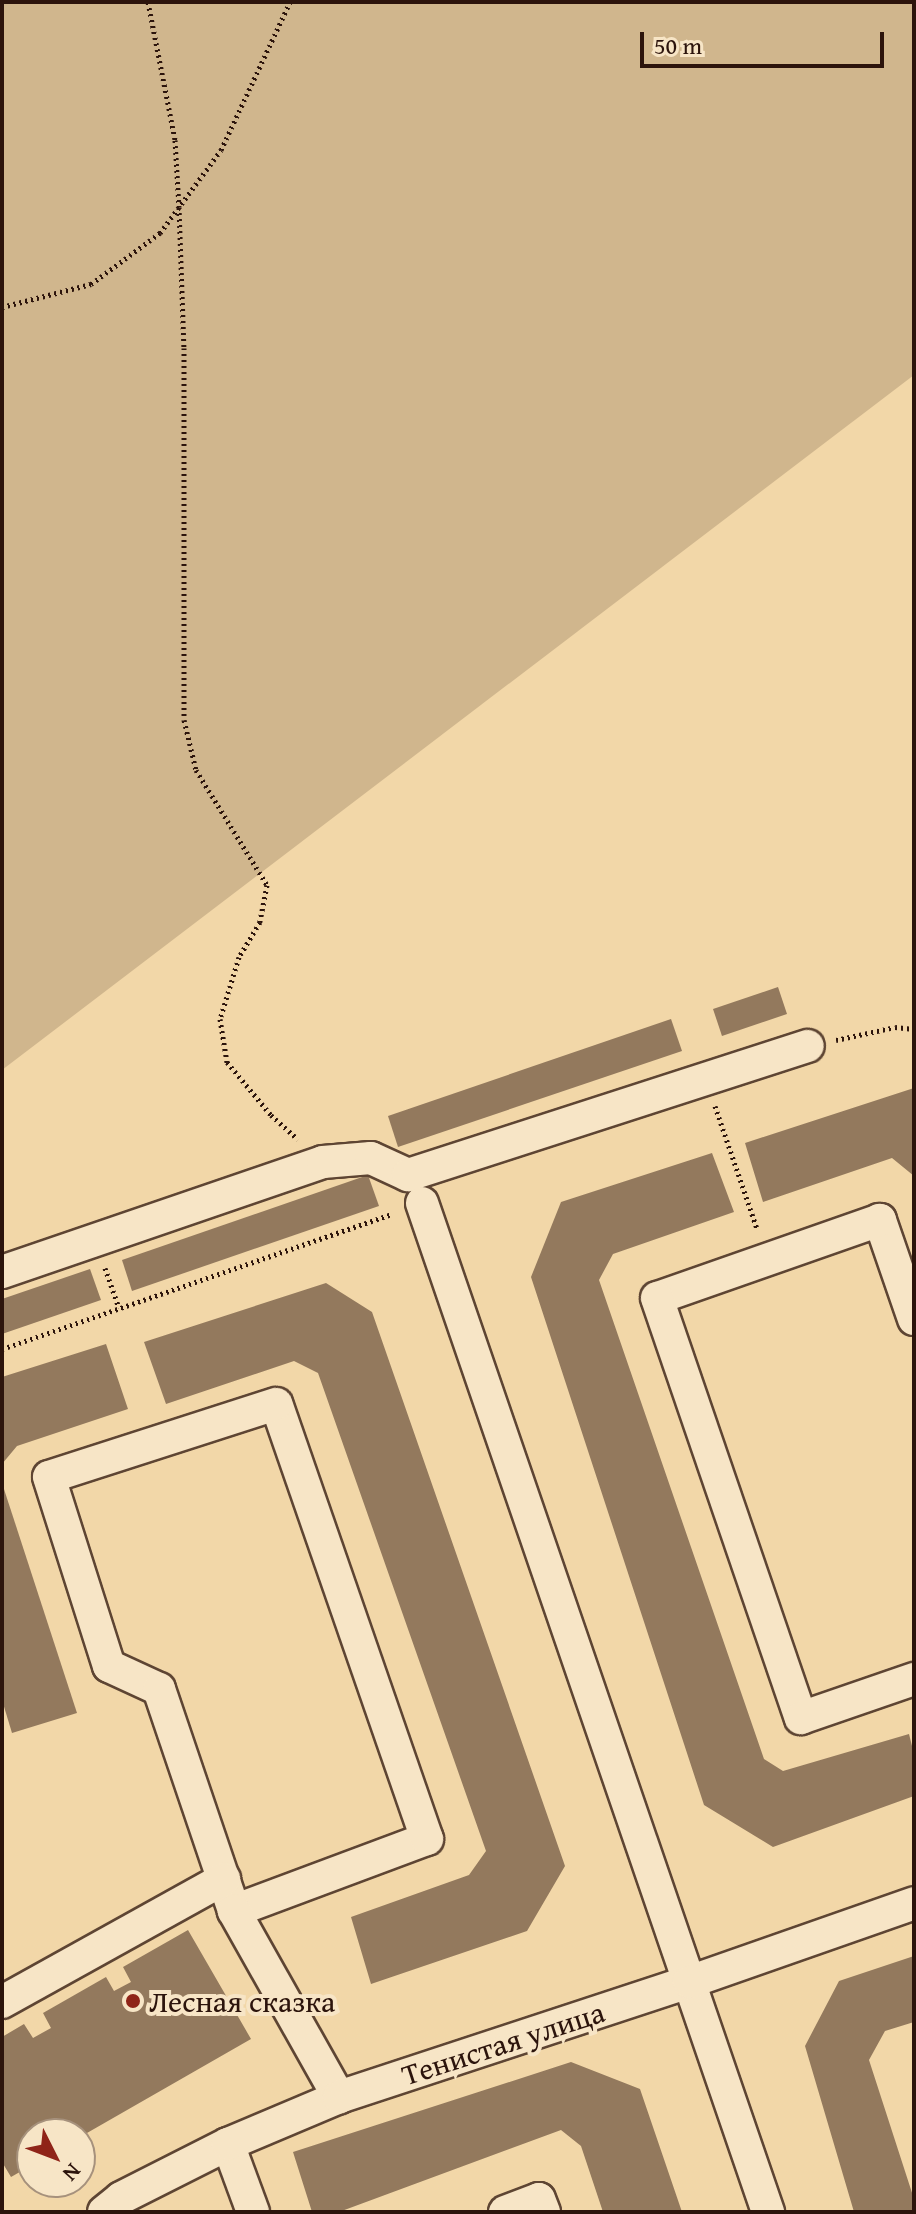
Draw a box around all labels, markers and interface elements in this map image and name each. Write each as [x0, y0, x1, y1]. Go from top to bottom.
scale bar [644, 16, 888, 66]
text: 50 m [654, 28, 702, 63]
place label: Лесная сказка [149, 1983, 335, 2019]
marker: Лесная сказка [124, 1992, 142, 2010]
street label: Тенистая улица [397, 1993, 609, 2093]
north arrow [16, 2118, 96, 2198]
text: N [56, 2157, 89, 2189]

